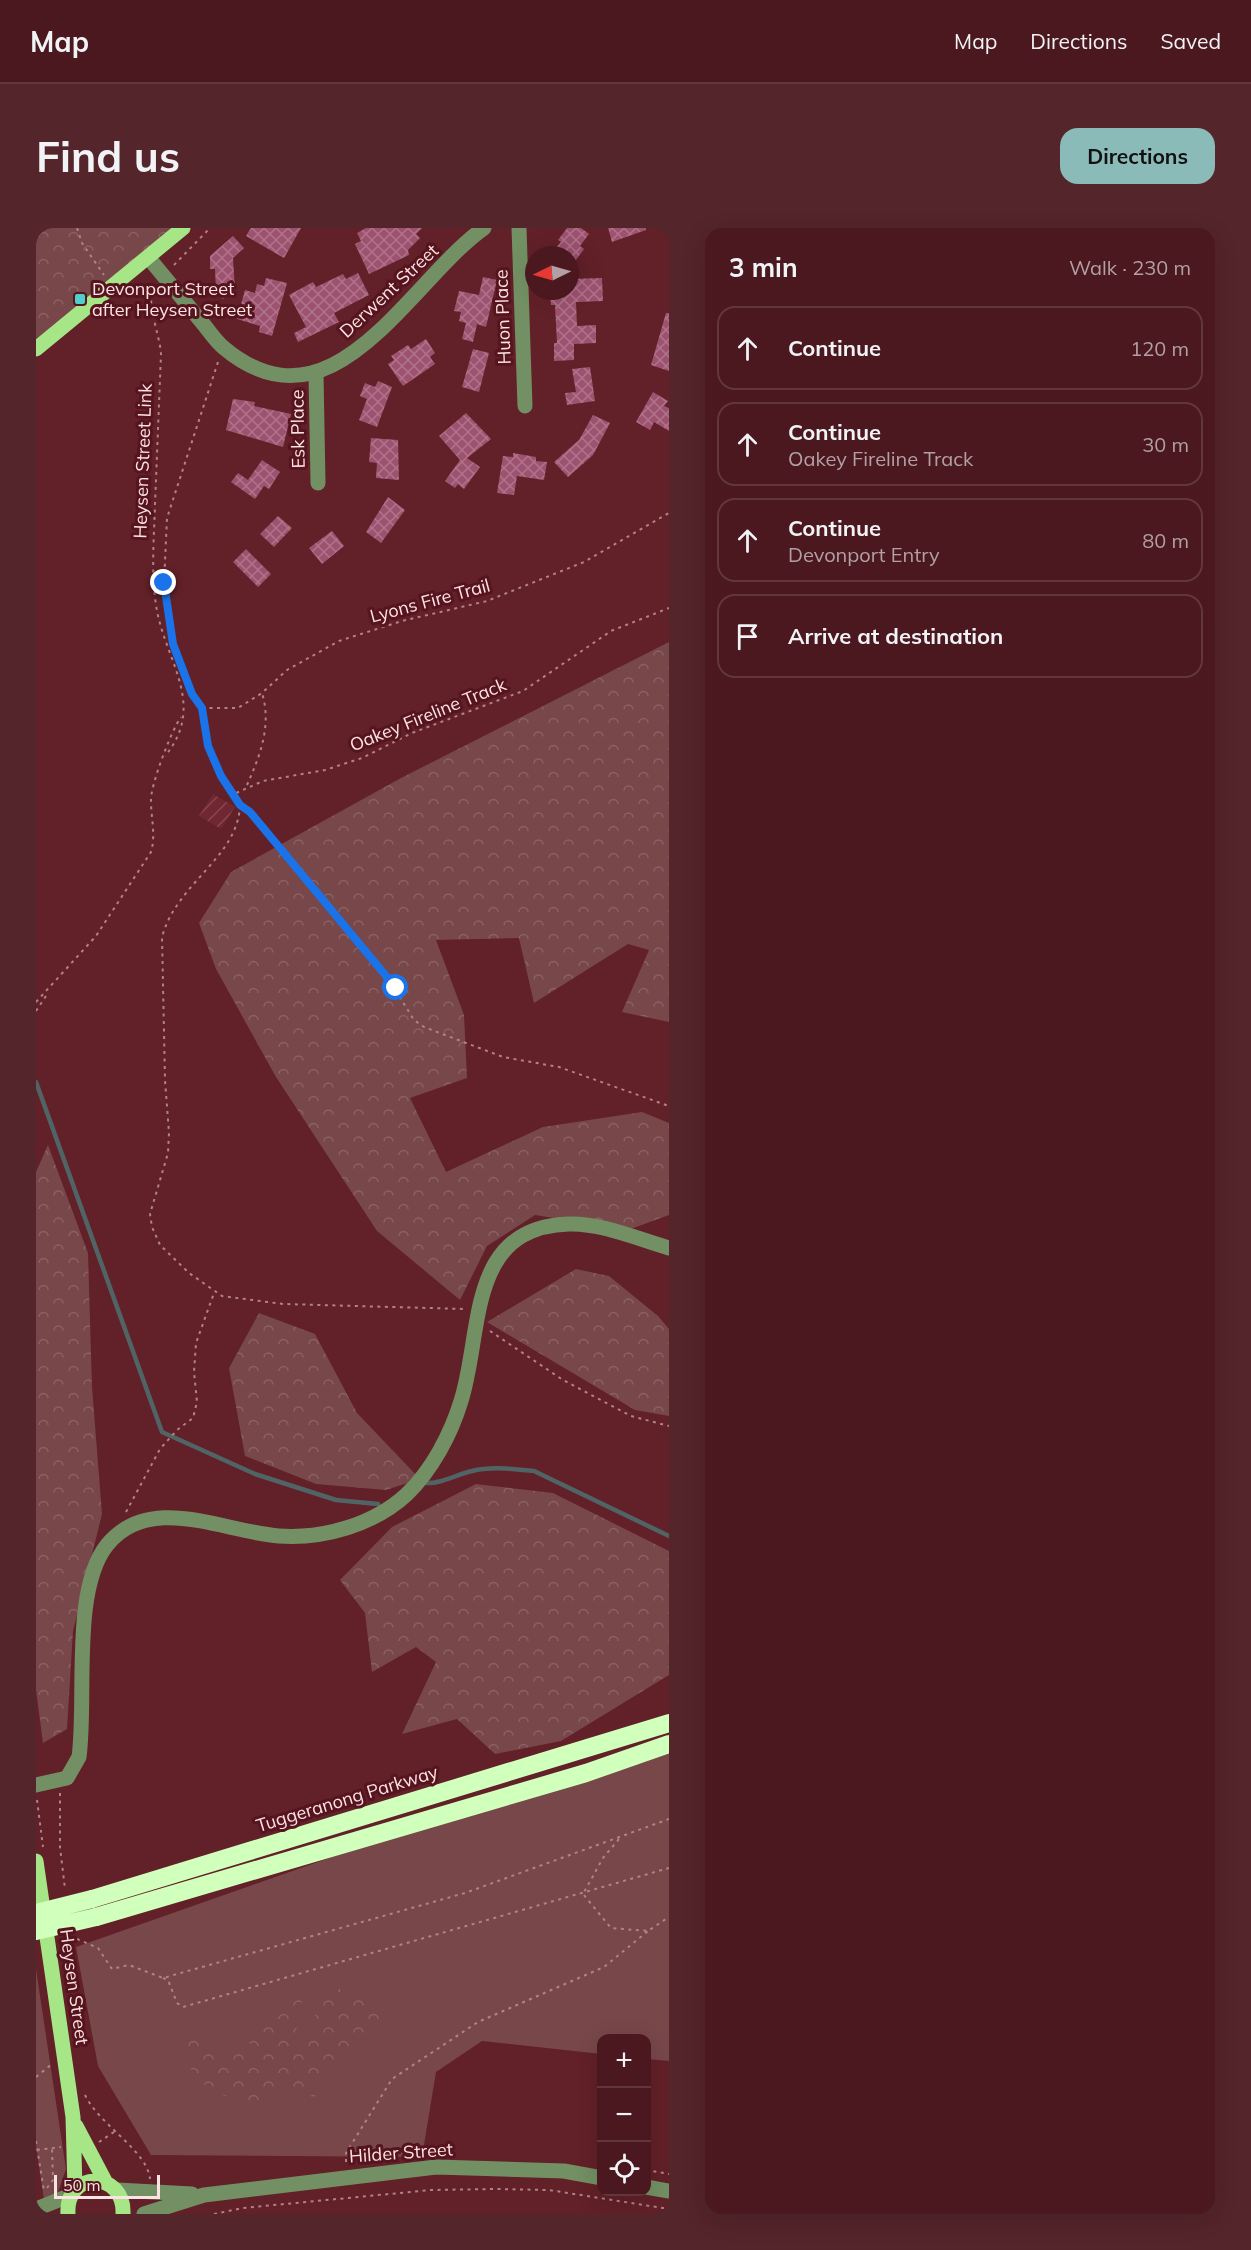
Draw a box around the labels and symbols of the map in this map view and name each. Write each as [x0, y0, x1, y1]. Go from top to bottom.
street label: Derwent Street [334, 239, 443, 342]
north arrow [525, 246, 579, 300]
street label: Huon Place [489, 269, 516, 365]
place label: Devonport Street after Heysen Street [92, 277, 252, 321]
marker: Devonport Street after Heysen Street [73, 292, 87, 306]
street label: Heysen Street Link [128, 382, 157, 539]
street label: Esk Place [285, 389, 310, 469]
route end [150, 569, 176, 595]
street label: Lyons Fire Trail [367, 573, 493, 628]
street label: Oakey Fireline Track [346, 672, 510, 756]
route start [382, 974, 408, 1000]
street label: Tuggeranong Parkway [253, 1760, 441, 1837]
street label: Heysen Street [55, 1928, 94, 2046]
street label: Hilder Street [348, 2137, 454, 2168]
scale bar [54, 2172, 160, 2200]

